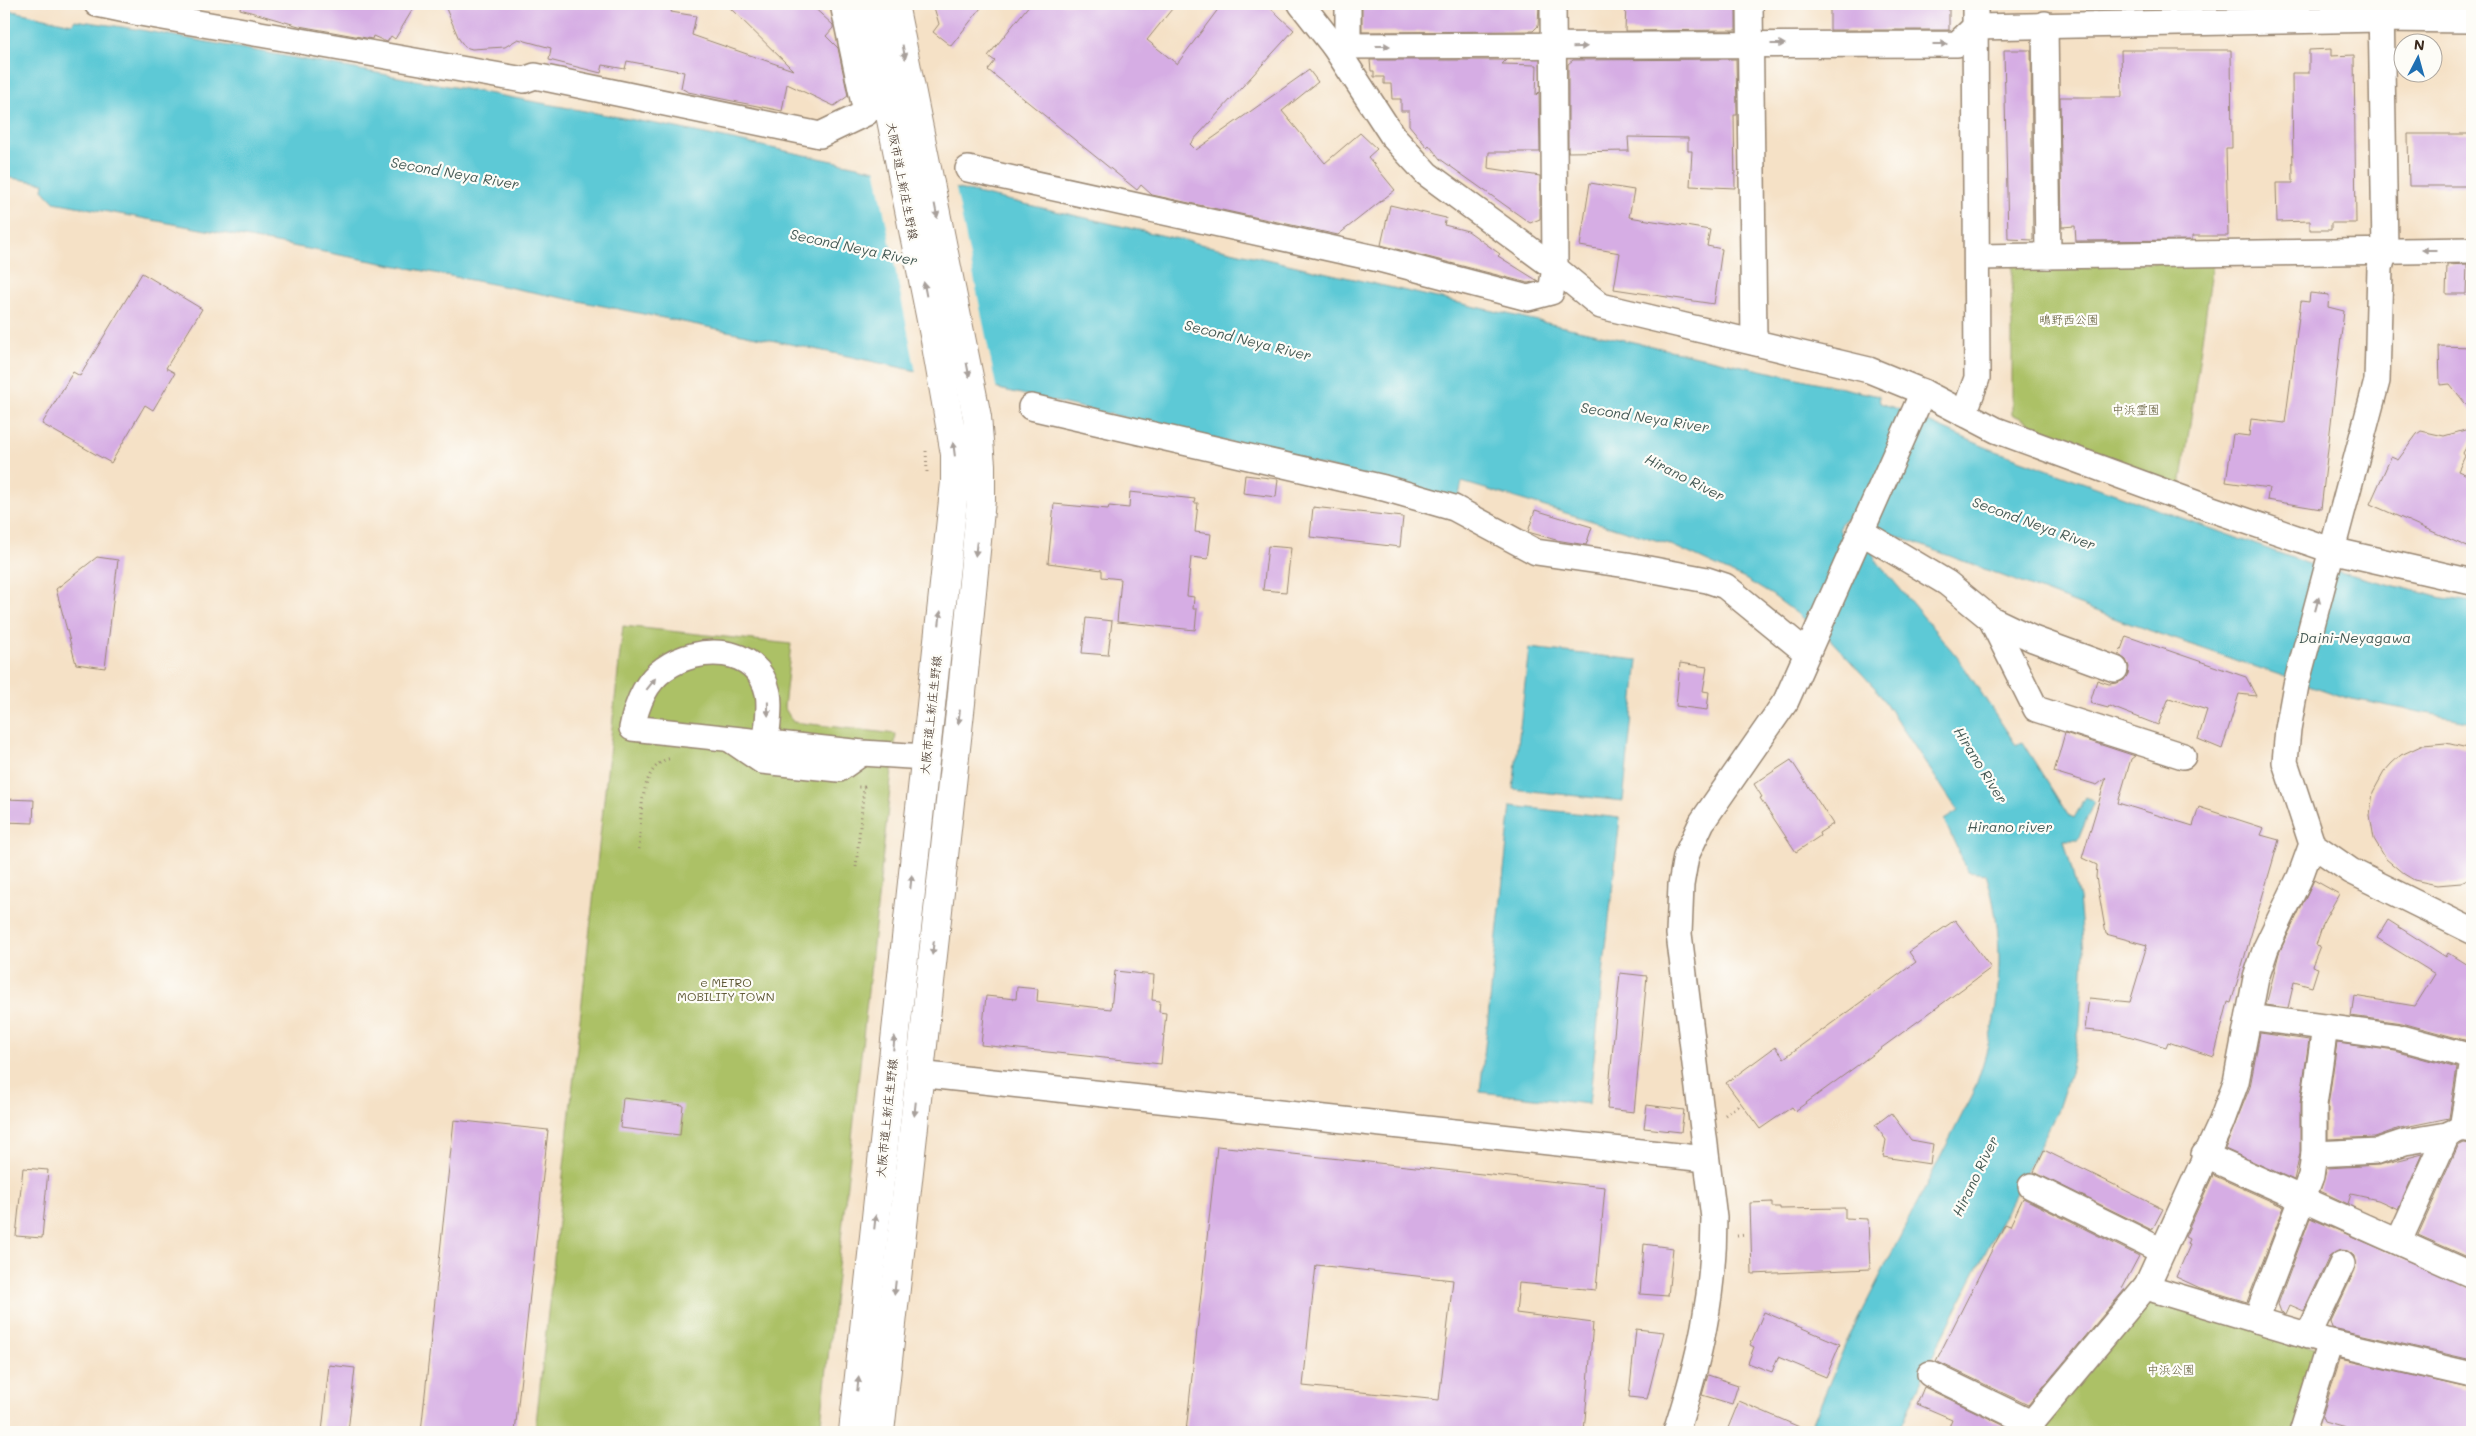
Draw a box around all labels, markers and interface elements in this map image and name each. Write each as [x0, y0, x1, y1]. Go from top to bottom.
north arrow [2394, 32, 2444, 82]
text: N [2413, 35, 2426, 55]
one-way arrow [1770, 40, 1786, 48]
one-way arrow [1933, 40, 1949, 48]
one-way arrow [1375, 42, 1391, 50]
one-way arrow [1573, 42, 1589, 50]
one-way arrow [900, 44, 908, 59]
street label: 大阪市道上新庄生野線 [884, 121, 922, 241]
water label: Second Neya River [389, 152, 521, 194]
one-way arrow [932, 203, 940, 218]
water label: Second Neya River [788, 224, 920, 270]
one-way arrow [2420, 246, 2436, 254]
one-way arrow [921, 282, 929, 297]
park label: 鴫野西公園 [2039, 311, 2099, 327]
water label: Second Neya River [1183, 315, 1313, 365]
one-way arrow [964, 363, 972, 379]
water label: Second Neya River [1579, 397, 1711, 437]
park label: 中浜霊園 [2112, 401, 2160, 417]
one-way arrow [950, 441, 958, 457]
water label: Hirano River [1642, 449, 1728, 505]
water label: Second Neya River [1970, 492, 2098, 554]
one-way arrow [972, 541, 980, 557]
one-way arrow [2314, 597, 2322, 612]
one-way arrow [936, 609, 944, 625]
water label: Daini-Neyagawa [2299, 628, 2411, 647]
street label: 大阪市道上新庄生野線 [916, 654, 944, 776]
one-way arrow [645, 678, 656, 691]
one-way arrow [764, 701, 772, 717]
one-way arrow [955, 709, 963, 725]
water label: Hirano River [1950, 723, 2012, 807]
water label: Hirano river [1968, 817, 2052, 836]
one-way arrow [907, 873, 915, 889]
one-way arrow [929, 940, 937, 956]
park label: e METRO MOBILITY TOWN [677, 974, 775, 1004]
one-way arrow [890, 1035, 898, 1051]
street label: 大阪市道上新庄生野線 [872, 1057, 900, 1179]
one-way arrow [910, 1101, 918, 1117]
water label: Hirano River [1947, 1133, 2003, 1219]
one-way arrow [871, 1214, 879, 1230]
one-way arrow [891, 1280, 899, 1296]
park label: 中浜公園 [2147, 1361, 2195, 1377]
one-way arrow [854, 1375, 862, 1391]

